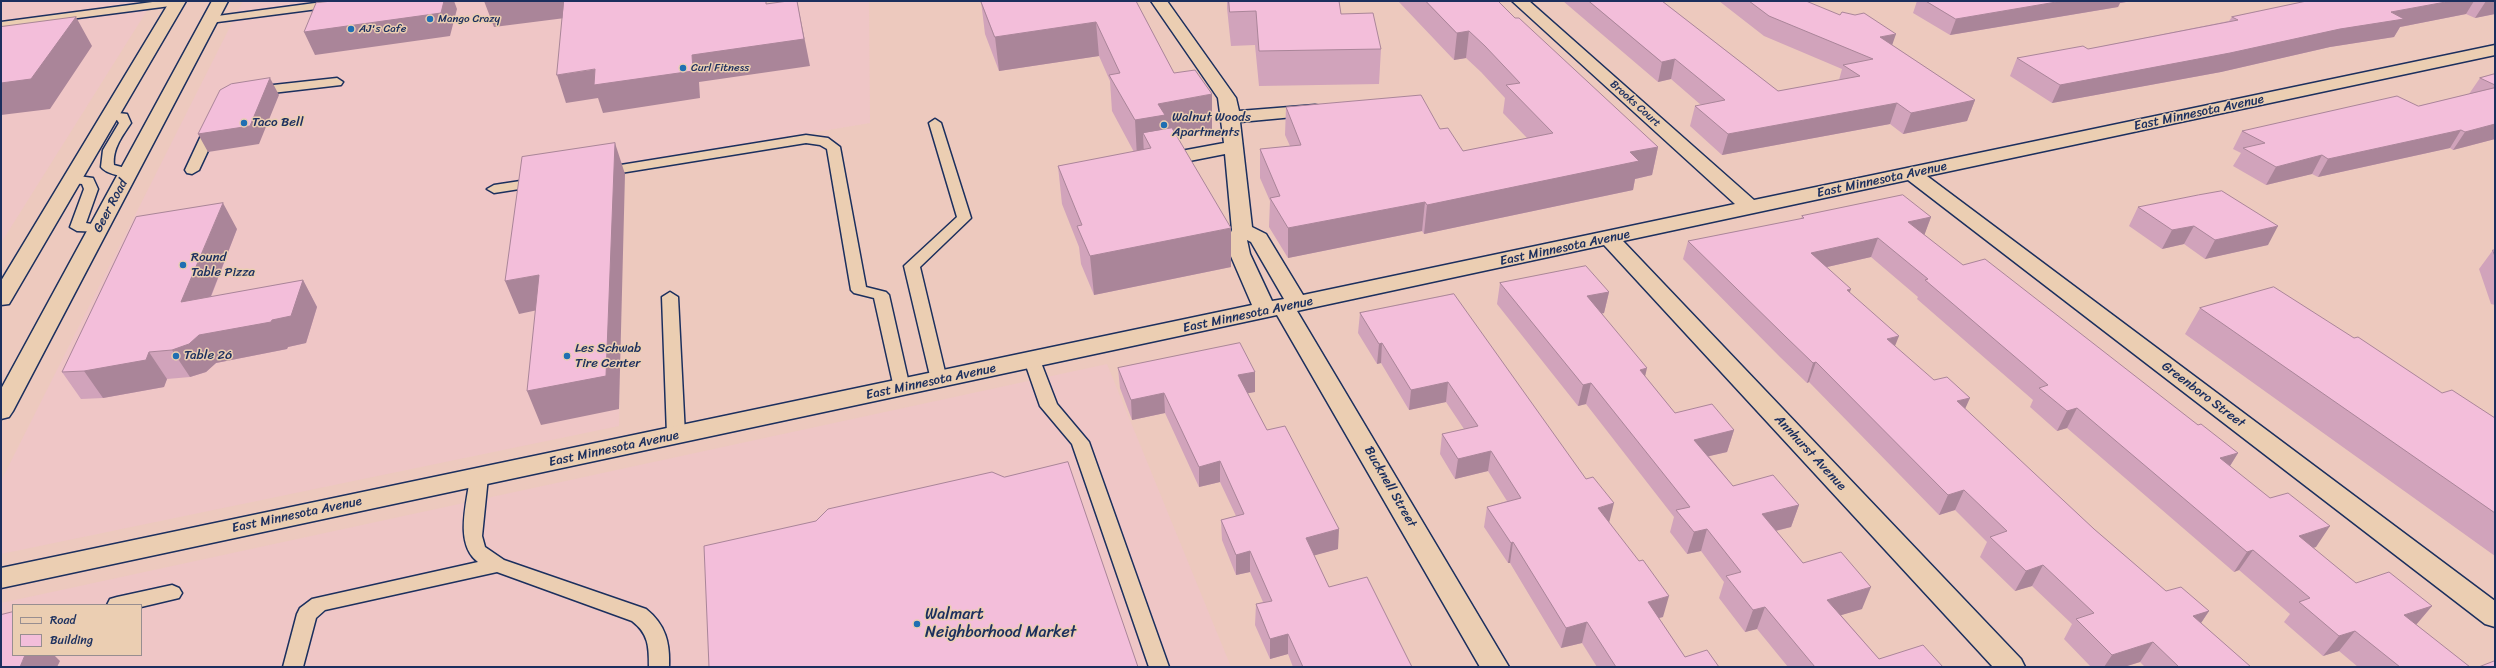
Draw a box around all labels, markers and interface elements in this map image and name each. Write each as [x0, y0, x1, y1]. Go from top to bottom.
place label: Mango Crazy [438, 12, 500, 26]
marker: Mango Crazy [425, 14, 435, 24]
place label: AJ's Cafe [359, 22, 406, 36]
marker: AJ's Cafe [346, 24, 356, 34]
place label: Curl Fitness [691, 61, 749, 75]
marker: Curl Fitness [678, 63, 688, 73]
street label: Brooks Court [1607, 78, 1663, 130]
street label: East Minnesota Avenue [2133, 92, 2265, 134]
place label: Walnut Woods Apartments [1172, 110, 1251, 141]
place label: Taco Bell [252, 115, 303, 131]
marker: Taco Bell [239, 118, 249, 128]
marker: Walnut Woods Apartments [1159, 120, 1169, 130]
street label: East Minnesota Avenue [1816, 159, 1948, 201]
street label: Geer Road [90, 177, 132, 235]
street label: East Minnesota Avenue [1499, 227, 1631, 269]
place label: Round Table Pizza [191, 250, 255, 281]
marker: Round Table Pizza [178, 260, 188, 270]
street label: East Minnesota Avenue [1182, 294, 1314, 336]
place label: Les Schwab Tire Center [575, 341, 641, 372]
place label: Table 26 [184, 348, 232, 364]
marker: Table 26 [171, 351, 181, 361]
marker: Les Schwab Tire Center [562, 351, 572, 361]
street label: Greenboro Street [2158, 359, 2248, 431]
street label: East Minnesota Avenue [865, 361, 997, 403]
street label: Annhurst Avenue [1771, 412, 1849, 494]
street label: East Minnesota Avenue [548, 428, 680, 470]
street label: Bucknell Street [1361, 444, 1419, 530]
street label: East Minnesota Avenue [231, 494, 363, 536]
legend [12, 604, 142, 656]
place label: Walmart Neighborhood Market [925, 605, 1076, 643]
text: Road [50, 609, 76, 631]
marker: Walmart Neighborhood Market [912, 619, 922, 629]
text: Building [50, 629, 93, 651]

